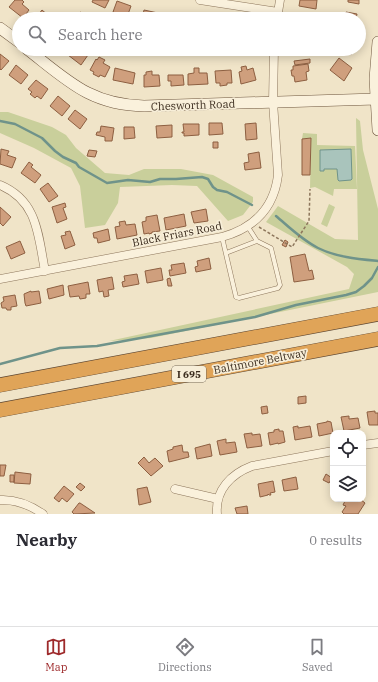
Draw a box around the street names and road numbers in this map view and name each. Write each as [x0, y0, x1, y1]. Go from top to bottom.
street label: Chesworth Road [151, 97, 236, 113]
street label: Black Friars Road [131, 218, 223, 250]
street label: Baltimore Beltway [212, 345, 308, 377]
road number: I 695 [172, 366, 206, 382]

